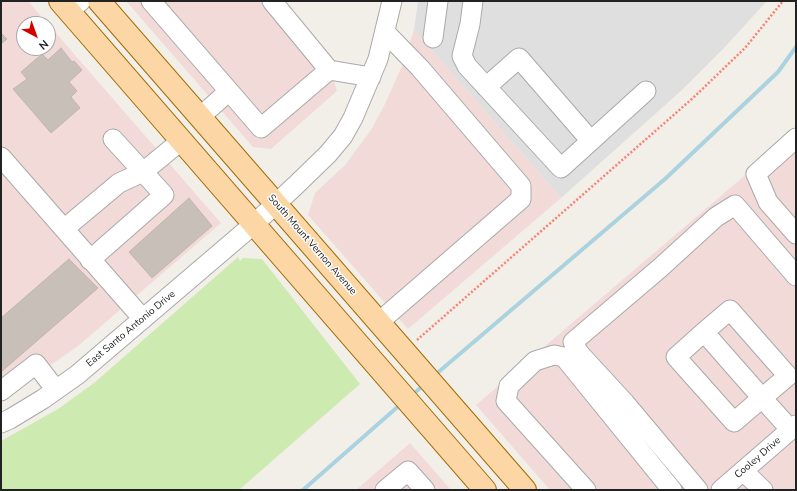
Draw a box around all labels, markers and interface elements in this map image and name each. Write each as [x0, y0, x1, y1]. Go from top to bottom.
north arrow [16, 16, 56, 56]
text: N [36, 36, 52, 53]
street label: South Mount Vernon Avenue [265, 192, 359, 298]
street label: East Santo Antonio Drive [84, 288, 178, 370]
street label: Cooley Drive [733, 435, 783, 481]

